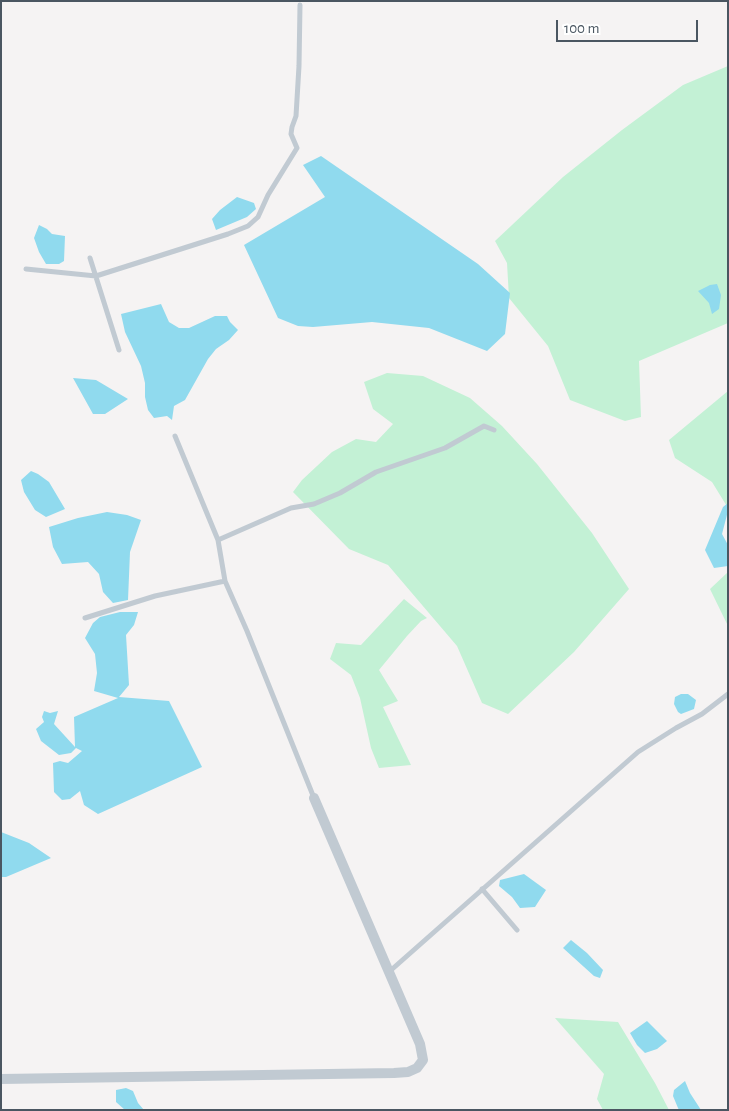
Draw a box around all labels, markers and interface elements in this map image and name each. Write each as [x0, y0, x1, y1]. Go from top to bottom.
scale bar [559, 10, 702, 42]
text: 100 m [564, 21, 599, 36]

